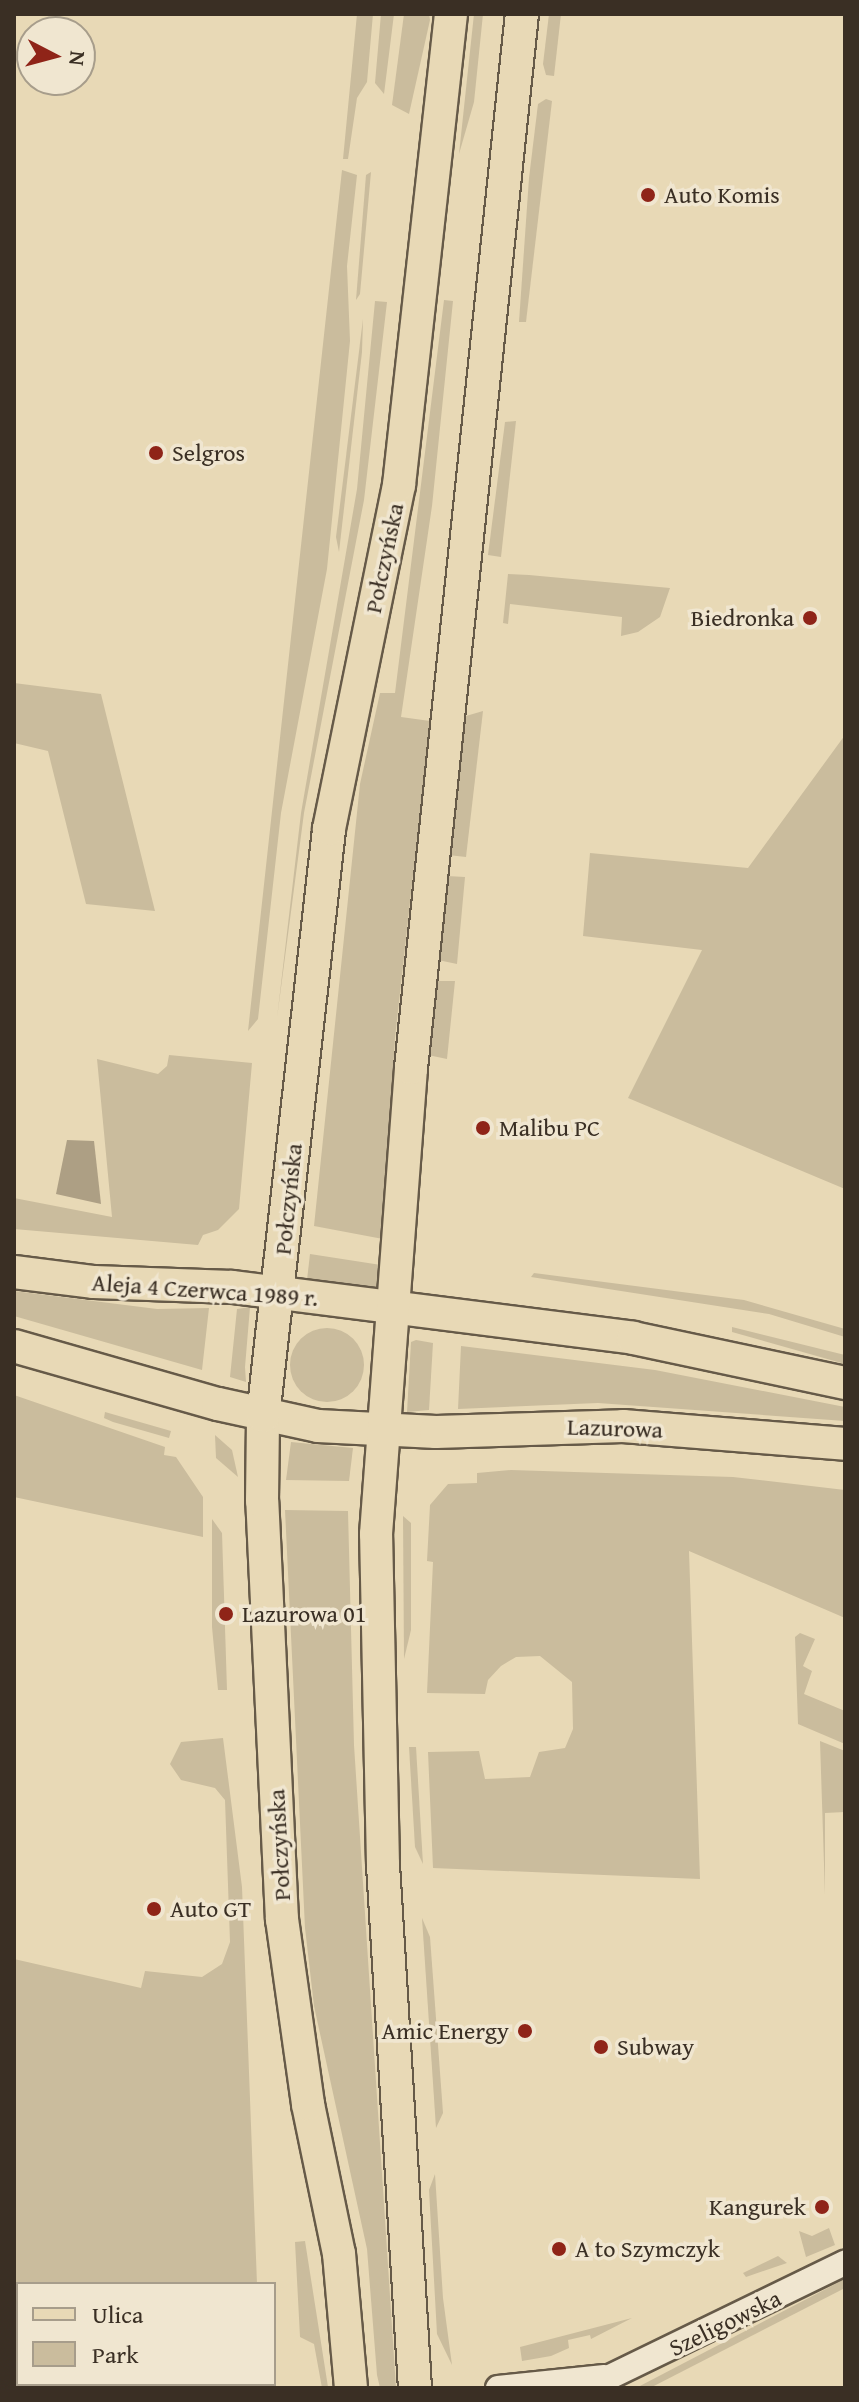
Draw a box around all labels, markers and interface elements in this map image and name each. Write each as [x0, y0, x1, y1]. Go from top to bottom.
north arrow [16, 16, 96, 96]
text: N [61, 49, 95, 67]
place label: Auto Komis [664, 181, 780, 209]
marker: Auto Komis [639, 186, 657, 204]
place label: Selgros [172, 439, 245, 467]
marker: Selgros [147, 444, 165, 462]
street label: Połczyńska [358, 500, 410, 616]
place label: Biedronka [691, 604, 794, 632]
marker: Biedronka [801, 609, 819, 627]
place label: Malibu PC [499, 1114, 600, 1142]
marker: Malibu PC [474, 1119, 492, 1137]
street label: Połczyńska [268, 1142, 308, 1256]
street label: Aleja 4 Czerwca 1989 r. [91, 1268, 319, 1312]
street label: Lazurowa [567, 1412, 663, 1444]
place label: Lazurowa 01 [242, 1600, 366, 1628]
marker: Lazurowa 01 [217, 1605, 235, 1623]
street label: Połczyńska [262, 1788, 296, 1902]
place label: Auto GT [170, 1895, 251, 1923]
marker: Auto GT [145, 1900, 163, 1918]
place label: Amic Energy [382, 2017, 509, 2045]
marker: Amic Energy [516, 2022, 534, 2040]
place label: Subway [617, 2033, 694, 2061]
marker: Subway [592, 2038, 610, 2056]
place label: Kangurek [709, 2193, 806, 2221]
marker: Kangurek [813, 2198, 831, 2216]
place label: A to Szymczyk [575, 2235, 720, 2263]
marker: A to Szymczyk [550, 2240, 568, 2258]
legend [16, 2282, 276, 2386]
street label: Szeligowska [664, 2284, 786, 2362]
text: Ulica [92, 2297, 143, 2332]
text: Park [92, 2337, 138, 2372]

